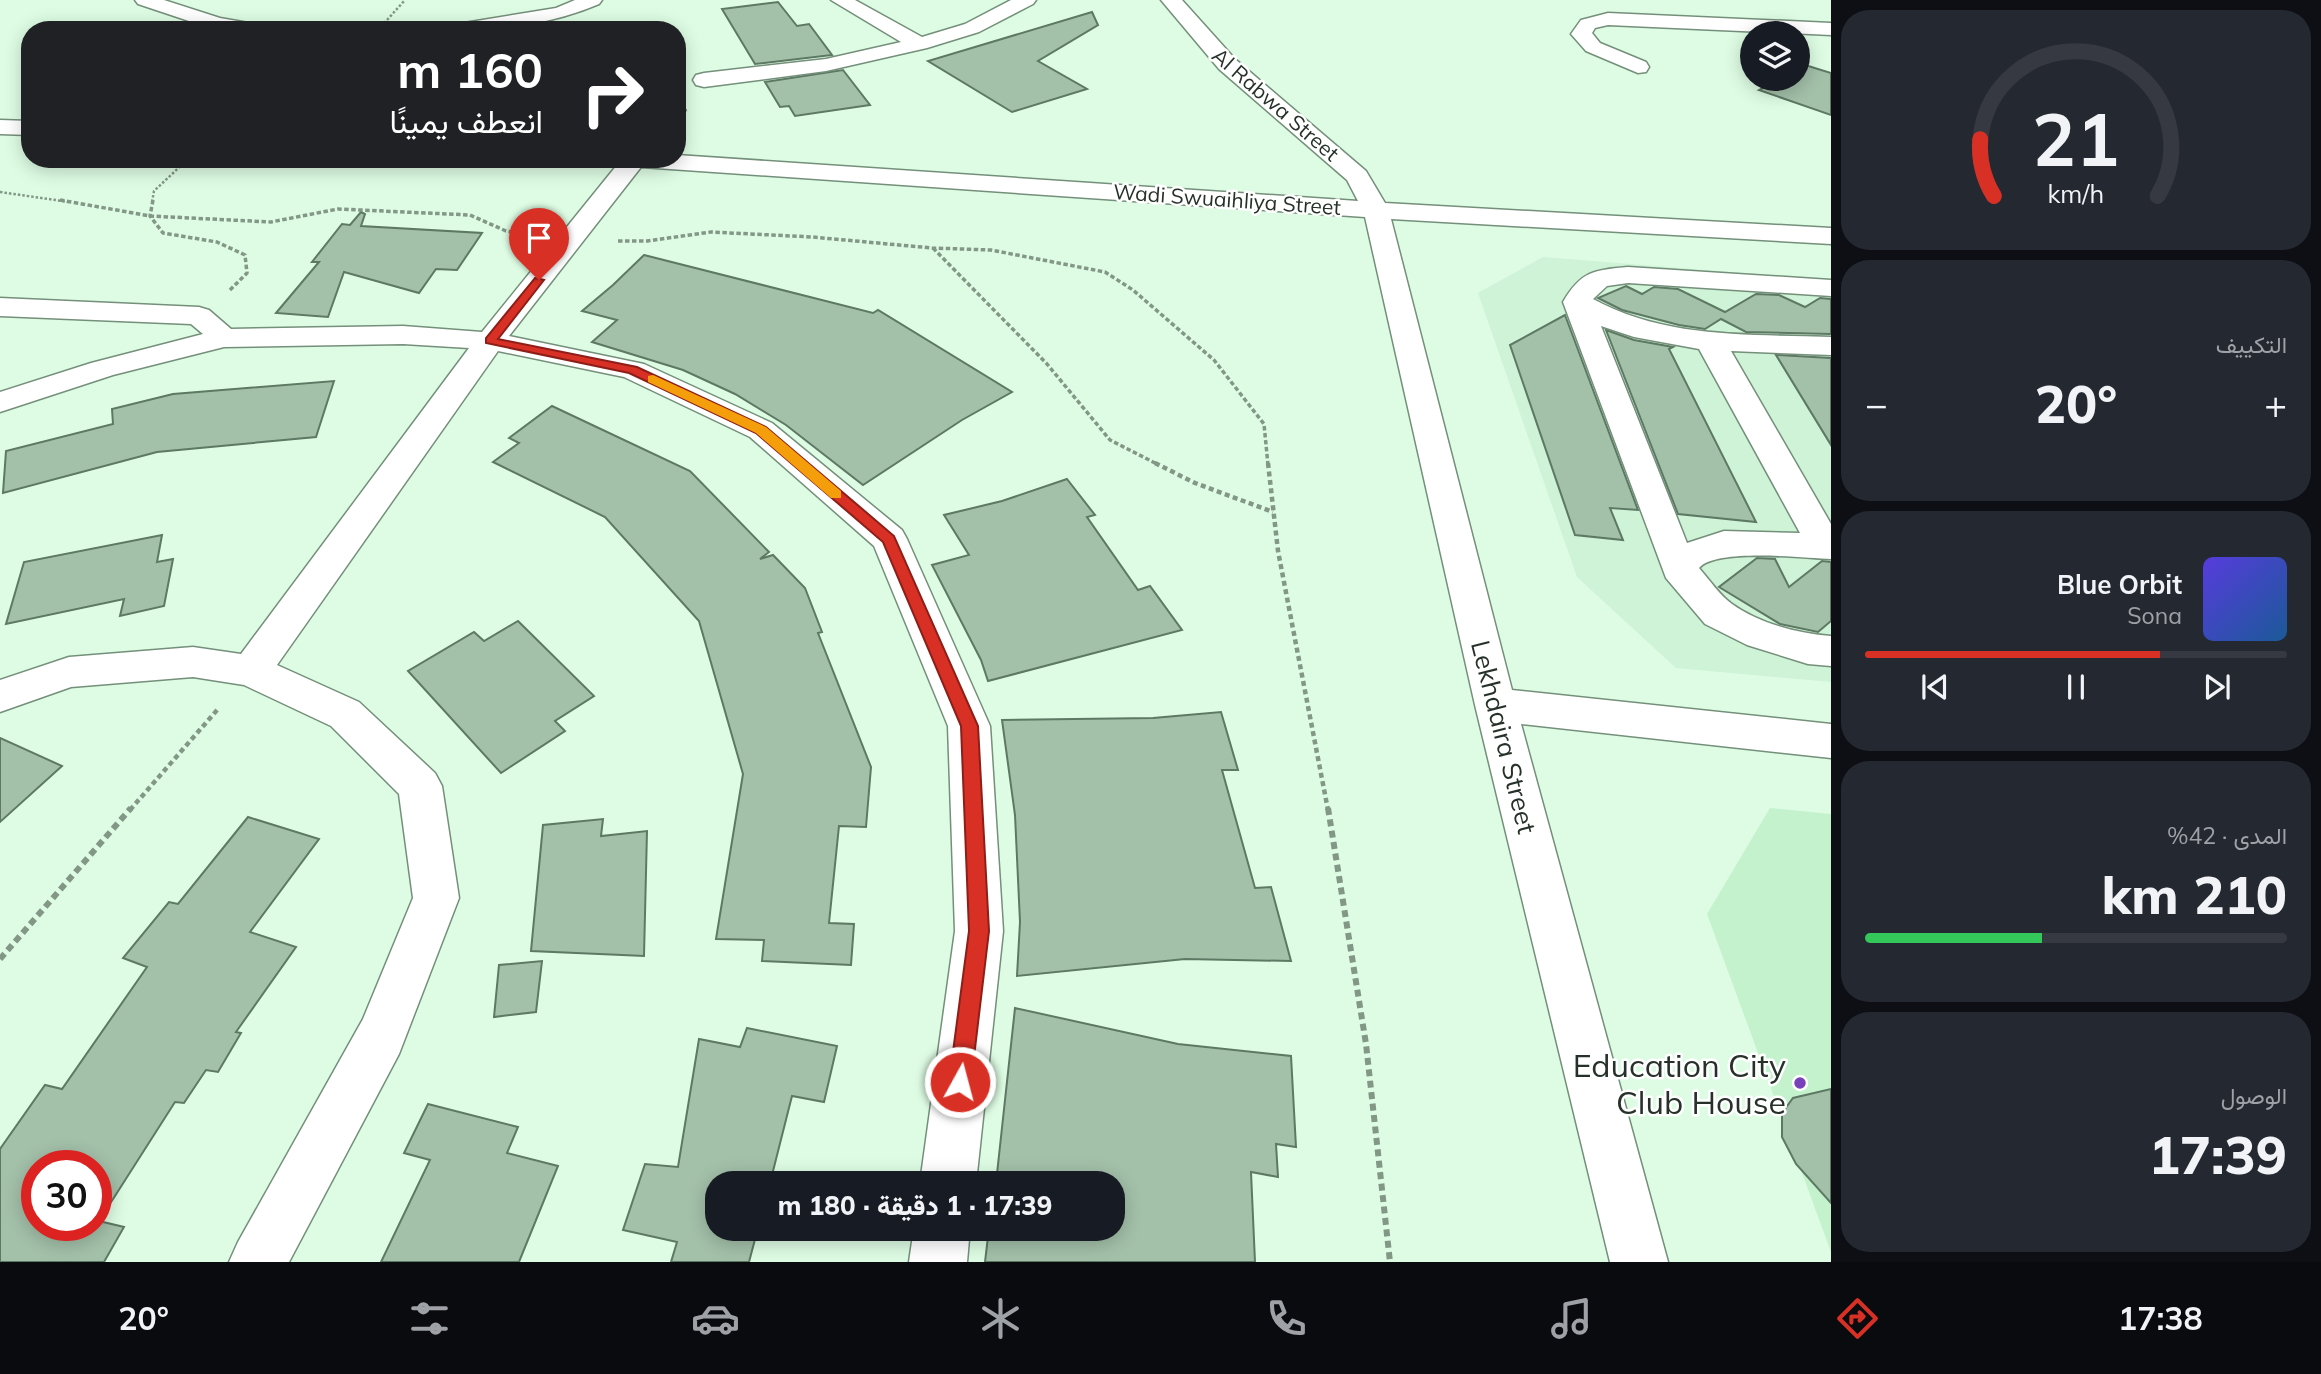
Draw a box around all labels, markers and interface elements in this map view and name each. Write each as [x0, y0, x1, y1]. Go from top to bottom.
map controls [1740, 21, 1810, 91]
button: layers [1740, 21, 1810, 91]
text: 160 m [397, 39, 543, 100]
street label: Al Rabwa Street [1207, 42, 1345, 166]
icon: right [567, 49, 658, 140]
text: 21 [2032, 94, 2120, 185]
text: انعطف يمينًا [389, 101, 543, 141]
street label: Wadi Swuaihliya Street [1112, 178, 1342, 220]
text: km/h [2048, 178, 2104, 209]
pin [509, 208, 569, 280]
icon: arrive [520, 219, 558, 257]
text: التكييف [2216, 330, 2287, 359]
text: 20° [2035, 371, 2117, 436]
text: − [1865, 380, 1888, 428]
text: + [2264, 380, 2287, 428]
text: Blue Orbit [2057, 568, 2182, 601]
text: Sona [2127, 601, 2182, 630]
street label: Lekhdaira Street [1464, 637, 1544, 837]
icon: previous [1916, 668, 1954, 706]
icon: pause [2057, 668, 2095, 706]
icon: next [2198, 668, 2236, 706]
text: المدى · 42% [2167, 821, 2287, 850]
text: 210 km [2101, 862, 2287, 927]
position arrow [923, 1045, 997, 1119]
place label: Education City Club House [1573, 1045, 1786, 1122]
marker: Education City Club House [1792, 1075, 1808, 1091]
text: الوصول [2221, 1081, 2287, 1110]
text: 17:39 [2149, 1122, 2287, 1187]
speed limit sign: 30 [21, 1150, 112, 1241]
text: 17:39 · 1 دقيقة · 180 m [778, 1189, 1052, 1222]
icon: filters [405, 1294, 454, 1343]
icon: car [691, 1294, 740, 1343]
icon: climate [976, 1294, 1025, 1343]
icon: phone [1262, 1294, 1311, 1343]
icon: music [1547, 1294, 1596, 1343]
icon: directions [1833, 1294, 1882, 1343]
text: 20° [118, 1298, 169, 1338]
text: 17:38 [2118, 1298, 2203, 1338]

